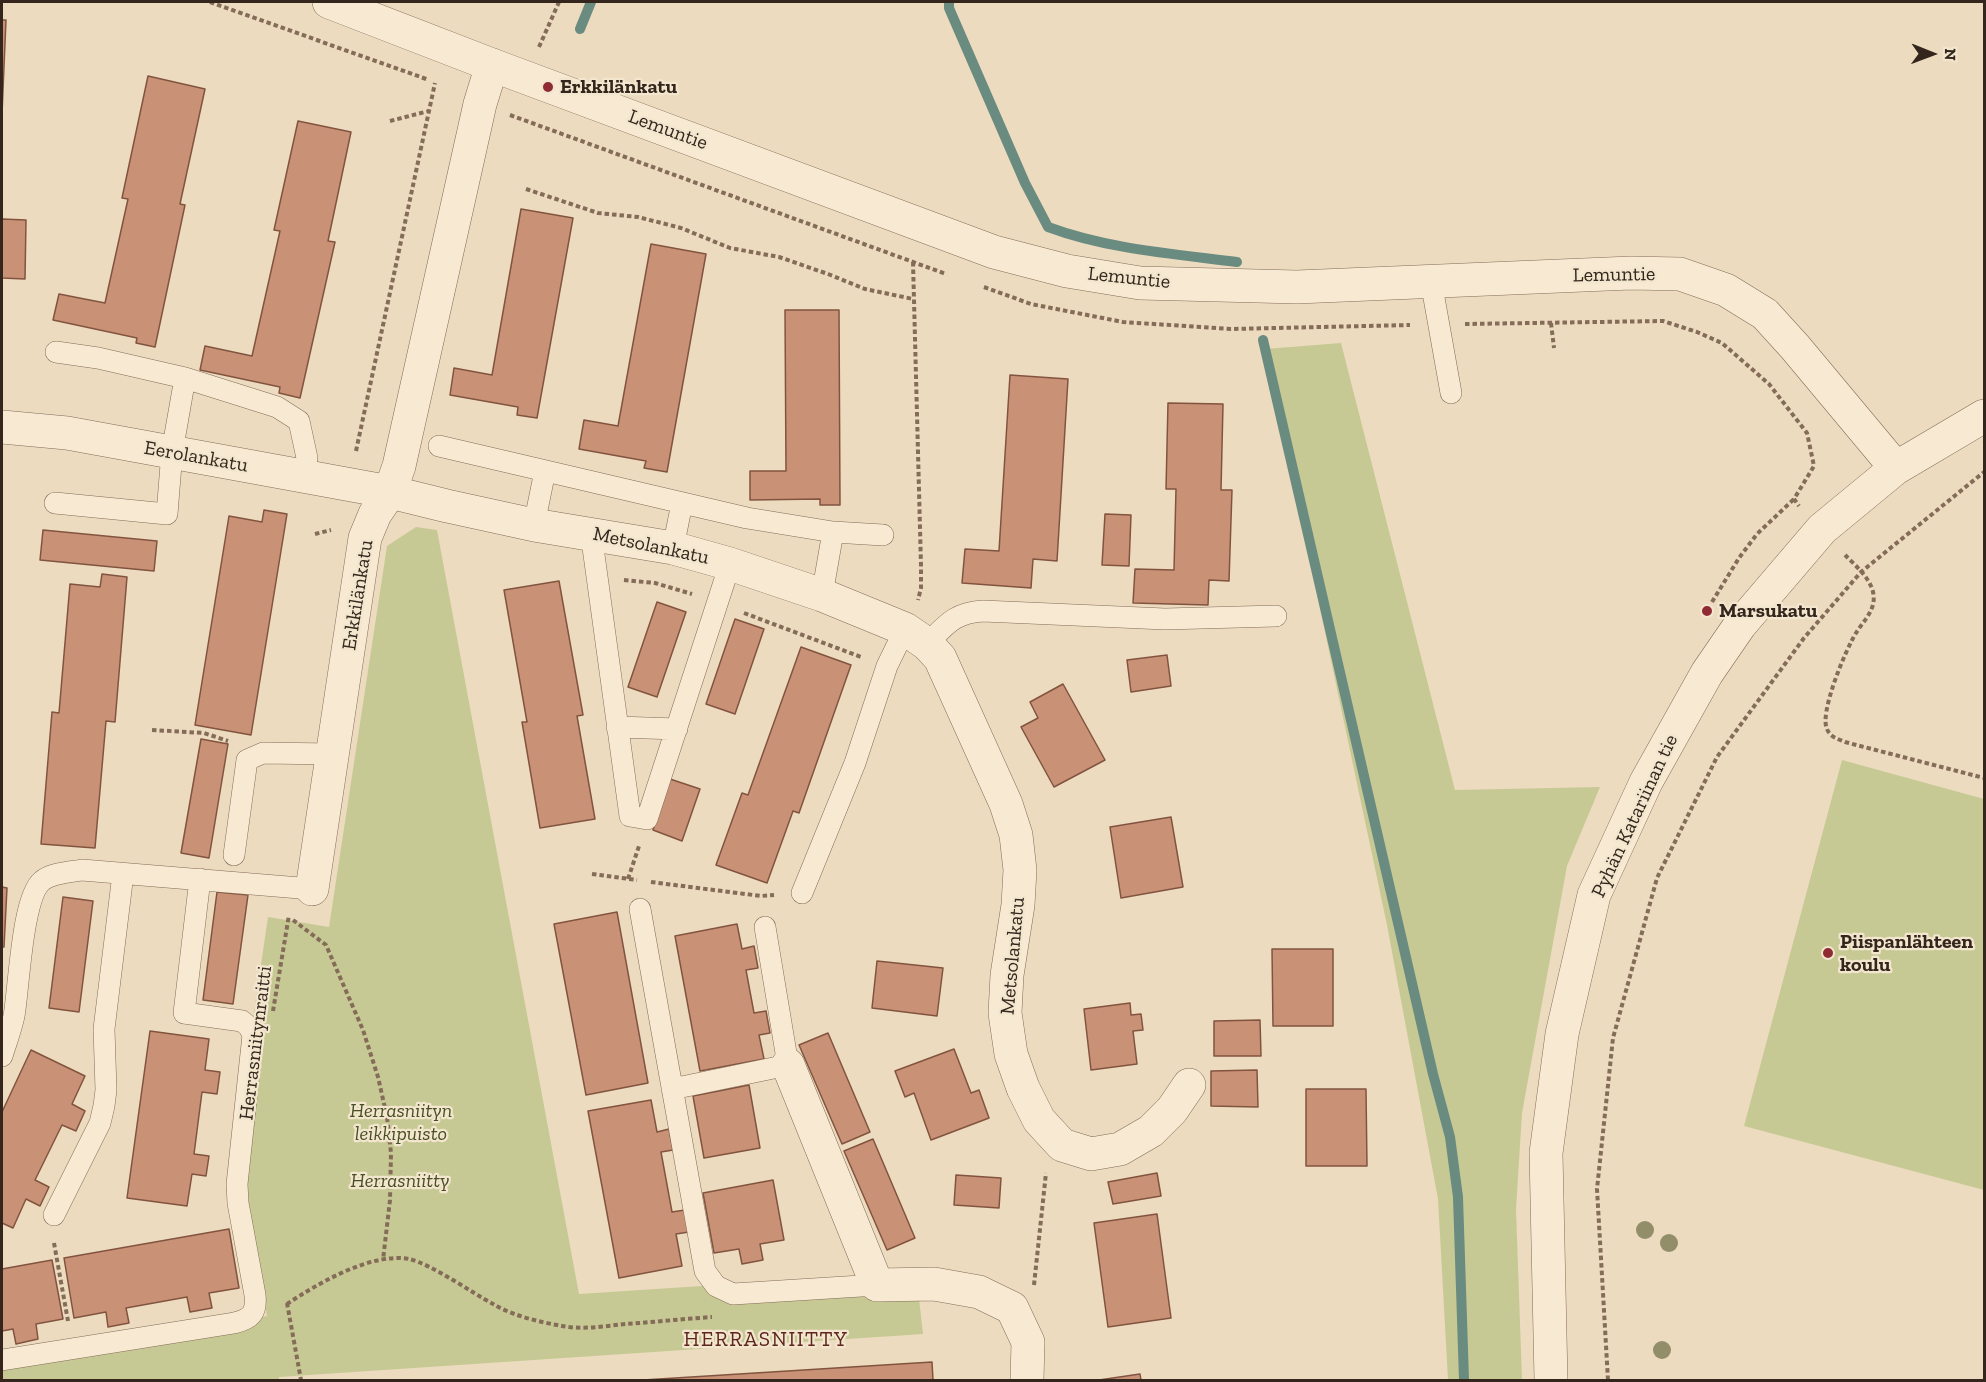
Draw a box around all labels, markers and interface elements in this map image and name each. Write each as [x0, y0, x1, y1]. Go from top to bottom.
north arrow [1902, 24, 1962, 84]
text: N [1941, 48, 1960, 61]
place label: Erkkilänkatu [560, 75, 677, 99]
marker: Erkkilänkatu [541, 80, 555, 94]
street label: Lemuntie [625, 105, 711, 155]
street label: Lemuntie [1087, 262, 1171, 294]
street label: Lemuntie [1572, 262, 1656, 288]
street label: Eerolankatu [142, 436, 250, 478]
street label: Metsolankatu [591, 522, 711, 570]
street label: Erkkilänkatu [337, 538, 379, 652]
place label: Marsukatu [1719, 599, 1817, 623]
marker: Marsukatu [1700, 604, 1714, 618]
street label: Pyhän Katariinan tie [1587, 731, 1683, 901]
street label: Metsolankatu [996, 896, 1030, 1016]
place label: Piispanlähteen koulu [1840, 930, 1973, 977]
marker: Piispanlähteen koulu [1821, 946, 1835, 960]
street label: Herrasniitynraitti [235, 965, 277, 1121]
park label: Herrasniityn leikkipuisto [350, 1099, 452, 1146]
park label: Herrasniitty [351, 1169, 449, 1193]
district label: HERRASNIITTY [684, 1327, 848, 1353]

